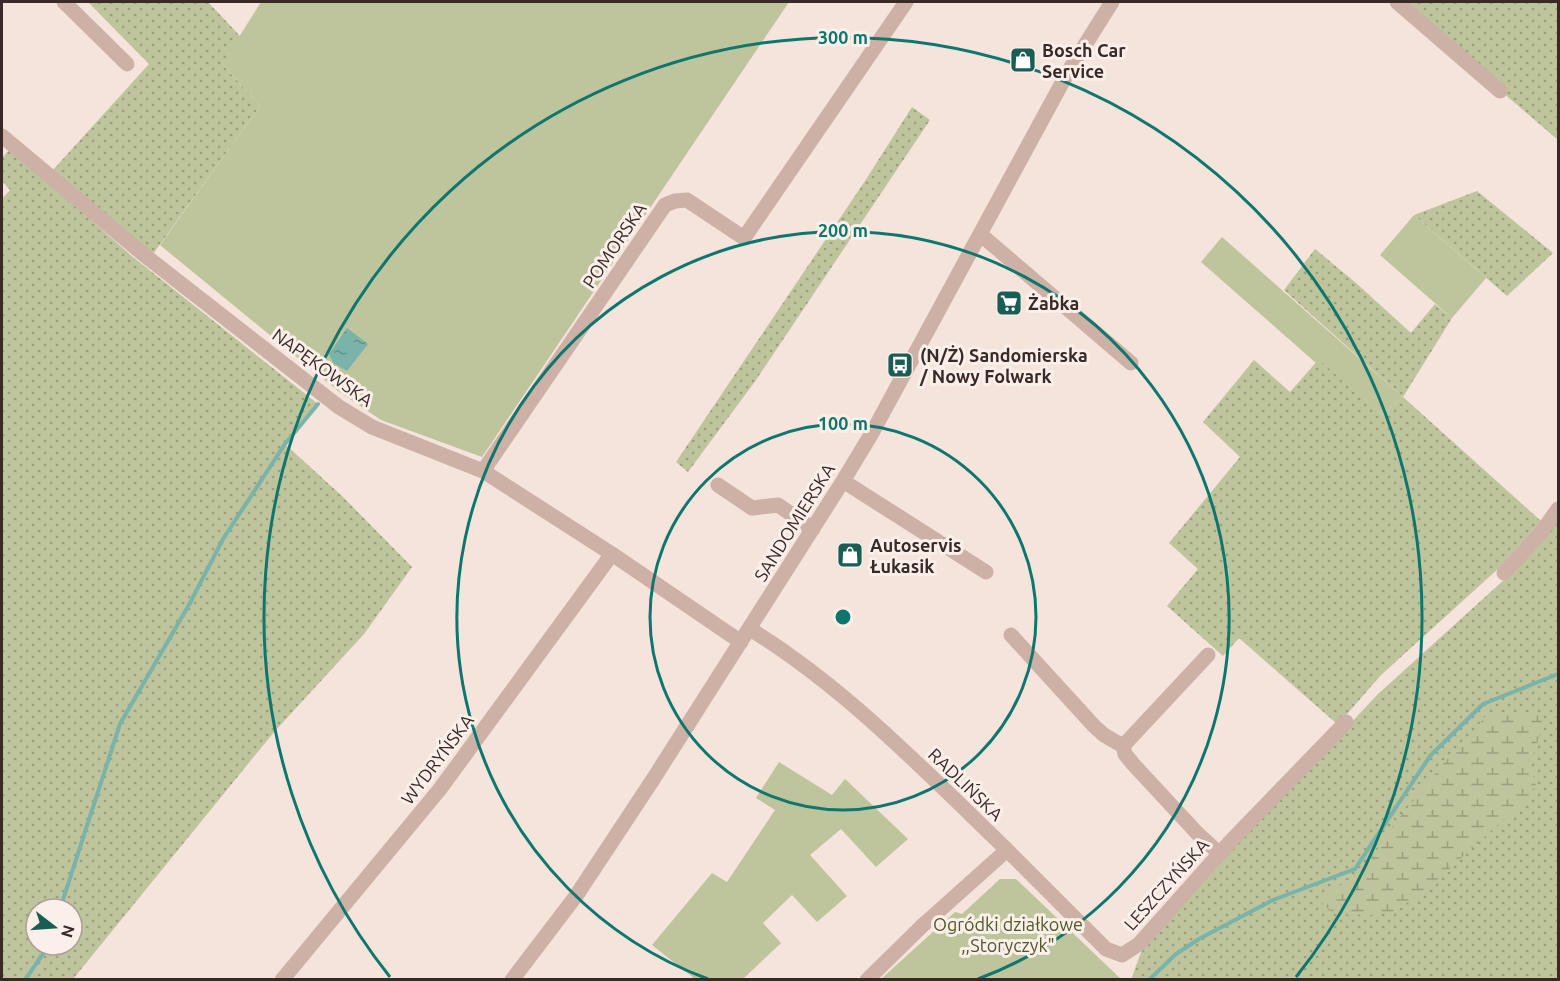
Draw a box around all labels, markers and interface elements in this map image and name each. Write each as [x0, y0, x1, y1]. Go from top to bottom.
text: 300 m [818, 27, 868, 47]
place label: Bosch Car Service [1042, 40, 1126, 81]
shop icon: Bosch Car Service [1008, 45, 1038, 75]
street label: POMORSKA [578, 198, 650, 291]
text: 200 m [818, 220, 868, 240]
supermarket icon: Żabka [994, 288, 1024, 318]
place label: Żabka [1028, 293, 1079, 313]
street label: NAPĘKOWSKA [269, 324, 377, 410]
place label: (N/Ż) Sandomierska / Nowy Folwark [919, 345, 1088, 386]
bus stop icon: (N/Ż) Sandomierska / Nowy Folwark [885, 350, 915, 380]
text: 100 m [818, 413, 868, 433]
street label: SANDOMIERSKA [750, 459, 838, 585]
place label: Autoservis Łukasik [870, 535, 961, 576]
shop icon: Autoservis Łukasik [835, 540, 865, 570]
centre of rings [833, 607, 853, 627]
street label: WYDRYŃSKA [396, 709, 477, 808]
street label: RADLIŃSKA [925, 743, 1008, 825]
street label: LESZCZYŃSKA [1119, 833, 1212, 934]
north arrow [24, 897, 84, 957]
park label: Ogródki działkowe ,,Storyczyk" [933, 914, 1083, 955]
text: N [58, 923, 79, 940]

